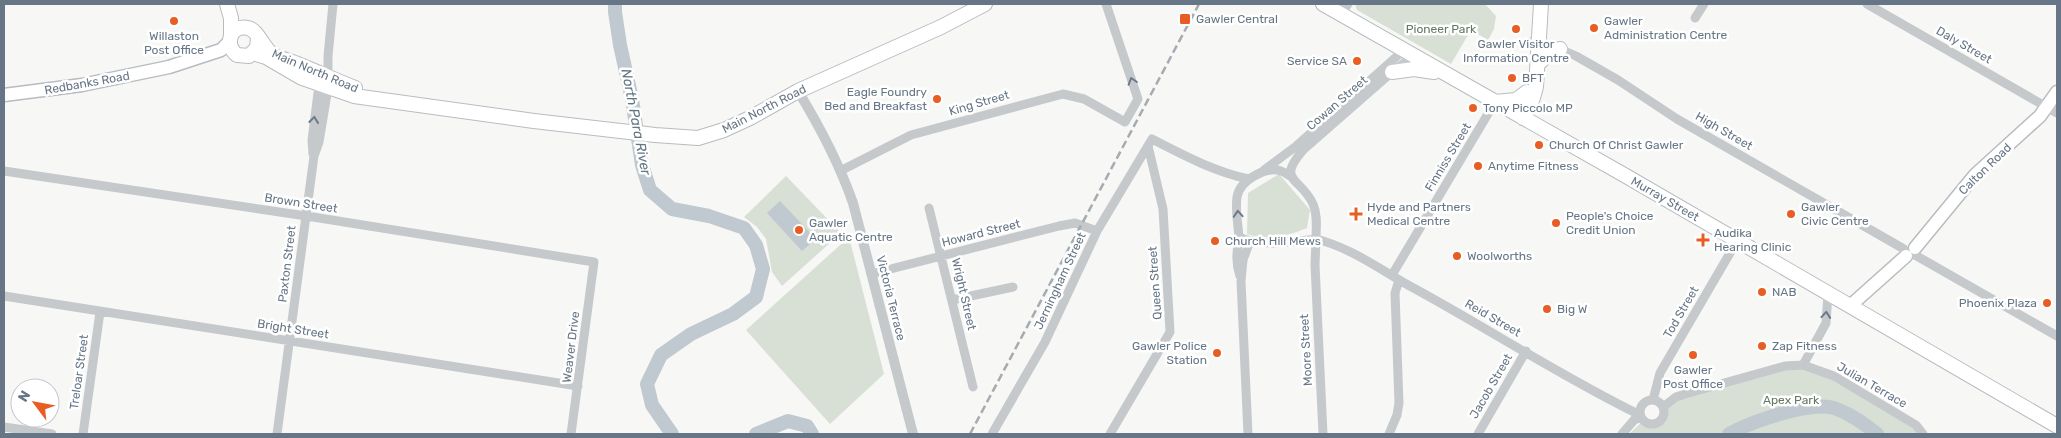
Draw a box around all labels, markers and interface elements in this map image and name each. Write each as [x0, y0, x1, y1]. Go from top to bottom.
marker: Gawler Central [1178, 12, 1192, 26]
place label: Gawler Central [1196, 12, 1278, 26]
place label: Gawler Administration Centre [1604, 14, 1727, 42]
marker: Willaston Post Office [168, 15, 180, 27]
park label: Pioneer Park [1406, 22, 1477, 36]
marker: Gawler Administration Centre [1588, 22, 1600, 34]
marker: Gawler Visitor Information Centre [1510, 23, 1522, 35]
street label: Daly Street [1934, 24, 1995, 67]
place label: Willaston Post Office [144, 29, 204, 57]
place label: Gawler Visitor Information Centre [1463, 37, 1569, 65]
street label: Main North Road [270, 46, 360, 96]
place label: Service SA [1287, 54, 1347, 68]
marker: Service SA [1351, 55, 1363, 67]
water label: North Para River [617, 67, 655, 177]
street label: Redbanks Road [43, 69, 131, 97]
place label: BFT [1522, 71, 1544, 85]
marker: BFT [1506, 72, 1518, 84]
street label: Cowan Street [1304, 73, 1370, 133]
one-way arrow [1127, 77, 1137, 86]
street label: Main North Road [720, 82, 808, 136]
place label: Eagle Foundry Bed and Breakfast [824, 85, 927, 113]
street label: King Street [947, 88, 1011, 118]
marker: Eagle Foundry Bed and Breakfast [931, 93, 943, 105]
place label: Tony Piccolo MP [1483, 101, 1573, 115]
marker: Tony Piccolo MP [1467, 102, 1479, 114]
street label: High Street [1693, 109, 1755, 153]
one-way arrow [308, 116, 319, 124]
street label: Finniss Street [1422, 120, 1474, 194]
place label: Church Of Christ Gawler [1549, 138, 1684, 152]
marker: Church Of Christ Gawler [1533, 139, 1545, 151]
street label: Calton Road [1956, 140, 2014, 198]
place label: Anytime Fitness [1488, 159, 1579, 173]
marker: Anytime Fitness [1472, 160, 1484, 172]
street label: Murray Street [1629, 174, 1702, 224]
street label: Brown Street [263, 190, 339, 216]
place label: Hyde and Partners Medical Centre [1367, 200, 1471, 228]
place label: Gawler Civic Centre [1801, 200, 1869, 228]
marker: Hyde and Partners Medical Centre [1349, 207, 1363, 221]
marker: Gawler Civic Centre [1785, 208, 1797, 220]
place label: People's Choice Credit Union [1566, 209, 1654, 237]
one-way arrow [1232, 210, 1243, 218]
place label: Gawler Aquatic Centre [809, 216, 893, 244]
street label: Howard Street [940, 216, 1022, 250]
marker: People's Choice Credit Union [1550, 217, 1562, 229]
marker: Gawler Aquatic Centre [793, 224, 805, 236]
street label: Paxton Street [275, 225, 299, 303]
place label: Audika Hearing Clinic [1714, 226, 1792, 254]
street label: Jerningham Street [1031, 230, 1089, 332]
marker: Audika Hearing Clinic [1696, 233, 1710, 247]
place label: Church Hill Mews [1225, 234, 1321, 248]
marker: Church Hill Mews [1209, 235, 1221, 247]
street label: Queen Street [1145, 245, 1165, 320]
place label: Woolworths [1467, 249, 1532, 263]
marker: Woolworths [1451, 250, 1463, 262]
street label: Victoria Terrace [874, 254, 908, 342]
street label: Wright Street [949, 257, 979, 332]
street label: Tod Street [1661, 283, 1702, 340]
place label: NAB [1772, 285, 1796, 299]
marker: NAB [1756, 286, 1768, 298]
street label: Reid Street [1463, 296, 1524, 340]
place label: Phoenix Plaza [1959, 296, 2037, 310]
marker: Phoenix Plaza [2041, 297, 2053, 309]
place label: Big W [1557, 302, 1588, 316]
marker: Big W [1541, 303, 1553, 315]
street label: Weaver Drive [560, 310, 582, 384]
one-way arrow [1820, 310, 1831, 318]
street label: Moore Street [1297, 313, 1315, 386]
street label: Bright Street [256, 316, 330, 342]
street label: Treloar Street [67, 333, 91, 410]
place label: Gawler Police Station [1132, 339, 1207, 367]
place label: Zap Fitness [1772, 339, 1837, 353]
marker: Zap Fitness [1756, 340, 1768, 352]
marker: Gawler Police Station [1211, 347, 1223, 359]
marker: Gawler Post Office [1687, 349, 1699, 361]
street label: Jacob Street [1467, 351, 1515, 421]
street label: Julian Terrace [1834, 359, 1910, 411]
place label: Gawler Post Office [1663, 363, 1723, 391]
north arrow [10, 378, 60, 428]
text: N [15, 388, 34, 405]
park label: Apex Park [1763, 393, 1820, 407]

